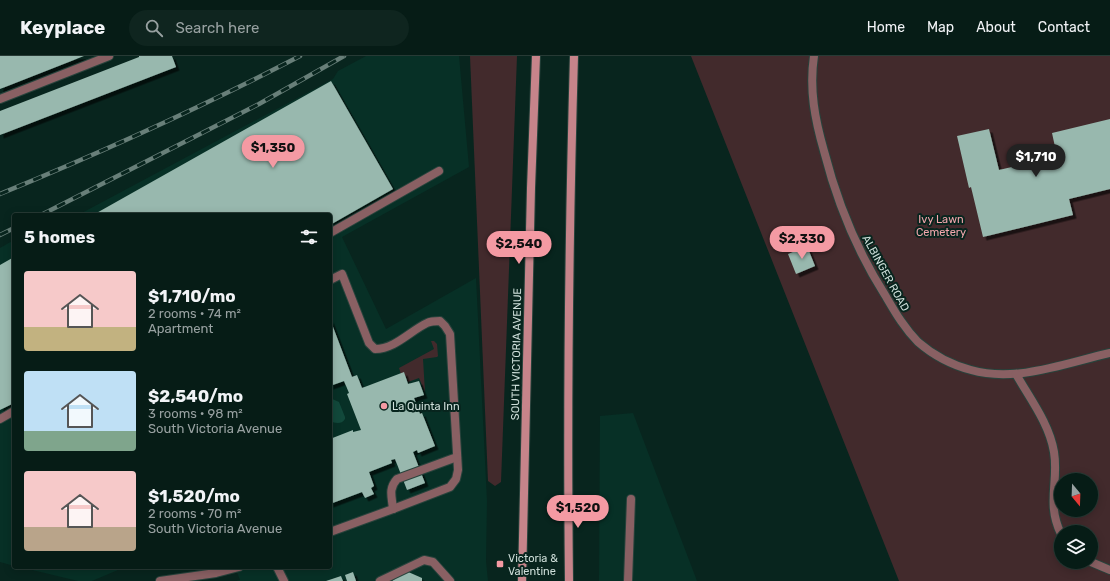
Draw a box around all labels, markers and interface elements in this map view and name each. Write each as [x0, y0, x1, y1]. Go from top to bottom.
search box [129, 10, 409, 46]
text: Keyplace [20, 16, 105, 39]
icon: search [143, 17, 165, 39]
text: Search here [175, 19, 260, 37]
text: Home [867, 19, 905, 36]
text: Map [927, 19, 954, 36]
text: About [976, 19, 1016, 36]
text: Contact [1038, 19, 1090, 36]
pin: $1,350 [240, 135, 306, 169]
text: $1,350 [251, 140, 295, 155]
pin: $1,710 [1003, 144, 1069, 178]
text: $1,710 [1015, 149, 1057, 164]
park label: Ivy Lawn Cemetery [916, 213, 966, 239]
icon: filters [298, 226, 320, 248]
pin: $2,330 [769, 226, 835, 260]
text: 5 homes [24, 227, 95, 247]
pin: $2,540 [486, 231, 552, 265]
text: $2,330 [779, 231, 825, 246]
street label: ALBINGER ROAD [859, 233, 912, 314]
text: $2,540 [496, 236, 542, 251]
text: $1,710/mo [148, 286, 236, 306]
icon: home [56, 287, 104, 335]
street label: SOUTH VICTORIA AVENUE [509, 287, 524, 420]
text: 2 rooms · 74 m² [148, 306, 241, 321]
text: Apartment [148, 321, 213, 336]
text: $2,540/mo [148, 386, 243, 406]
icon: home [56, 387, 104, 435]
place label: La Quinta Inn [392, 400, 460, 413]
marker: La Quinta Inn [379, 401, 389, 411]
text: 3 rooms · 98 m² [148, 406, 243, 421]
text: South Victoria Avenue [148, 421, 282, 436]
north arrow [1054, 473, 1098, 517]
map controls [1054, 473, 1098, 569]
text: $1,520/mo [148, 486, 240, 506]
icon: home [56, 487, 104, 535]
pin: $1,520 [545, 495, 611, 529]
text: $1,520 [556, 500, 600, 515]
text: 2 rooms · 70 m² [148, 506, 242, 521]
text: South Victoria Avenue [148, 521, 282, 536]
button: layers [1054, 525, 1098, 569]
place label: Victoria & Valentine [508, 552, 558, 578]
marker: Victoria & Valentine [495, 559, 505, 569]

